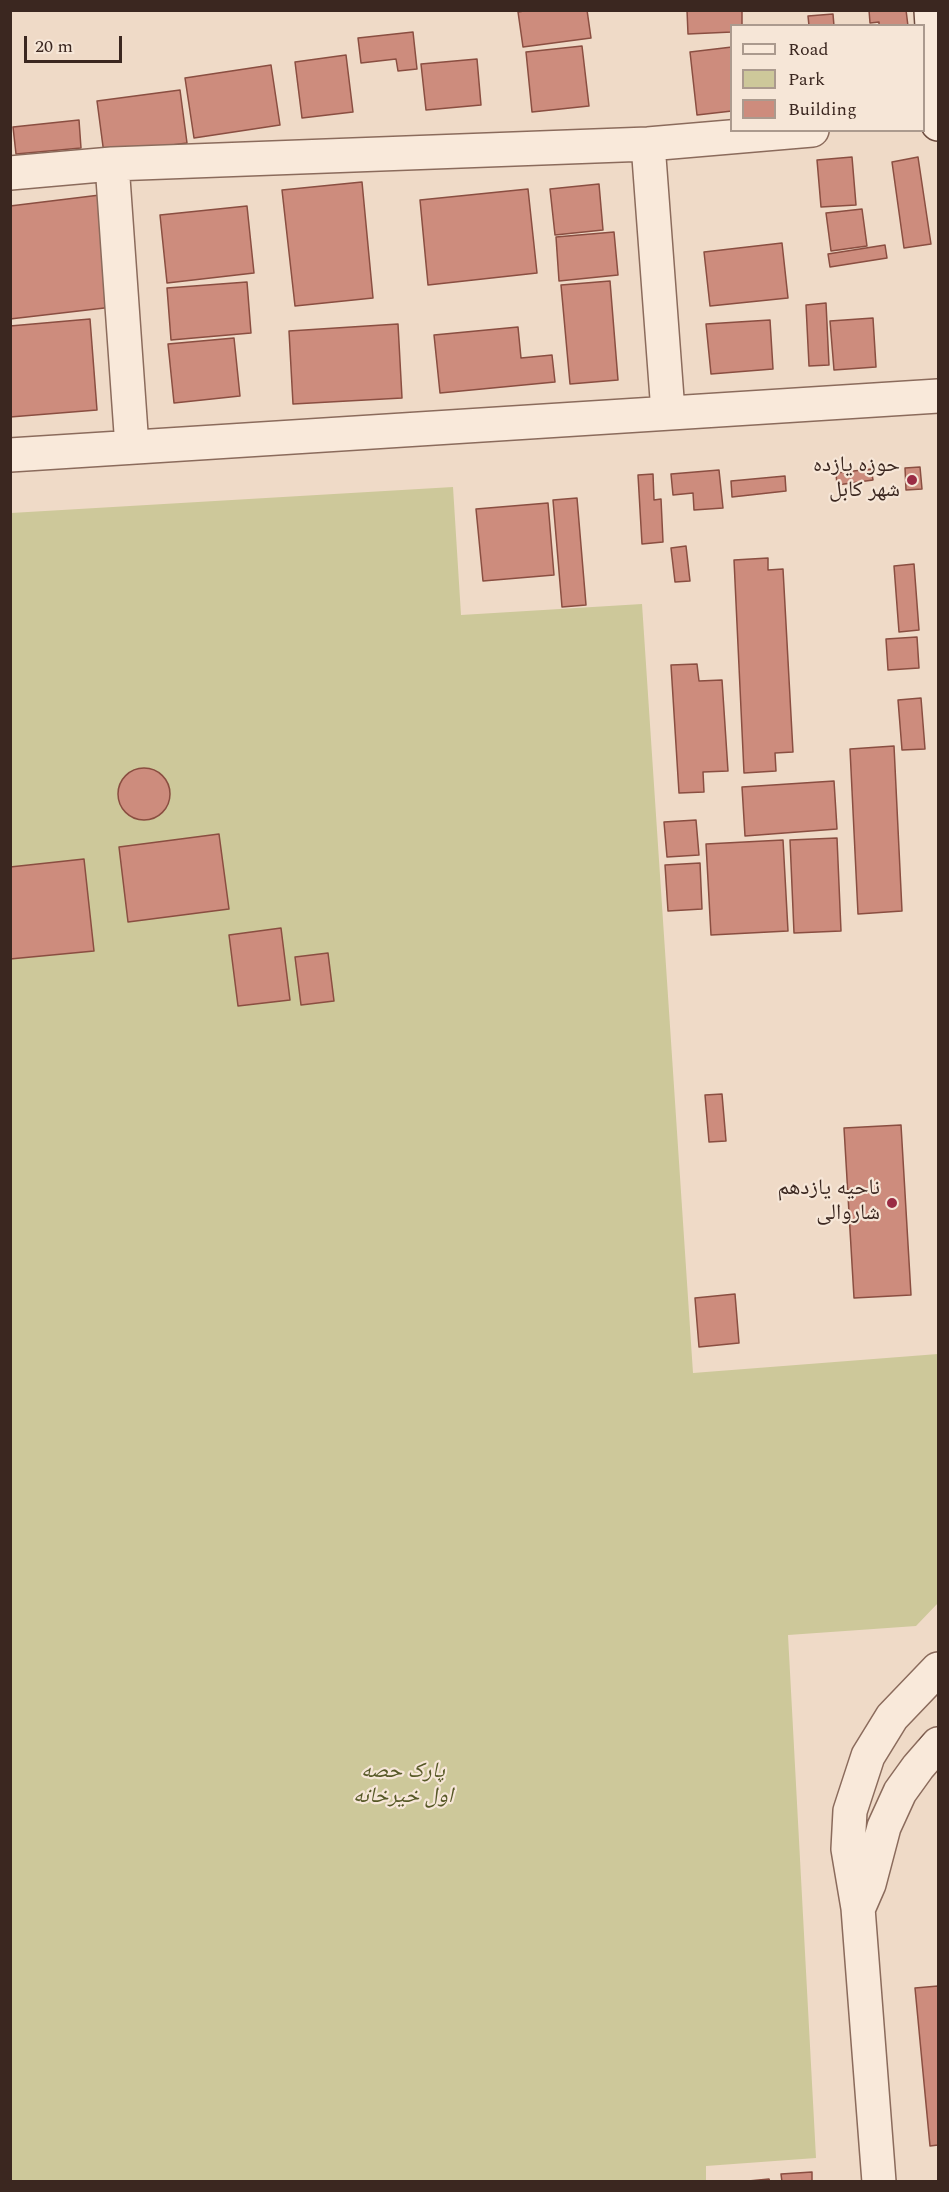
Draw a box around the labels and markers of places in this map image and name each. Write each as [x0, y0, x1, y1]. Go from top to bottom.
place label: حوزه یازده شهر کابل [813, 454, 900, 506]
marker: حوزه یازده شهر کابل [905, 473, 919, 487]
place label: ناحیه یازدهم شاروالی [778, 1177, 880, 1228]
marker: ناحیه یازدهم شاروالی [885, 1196, 899, 1210]

